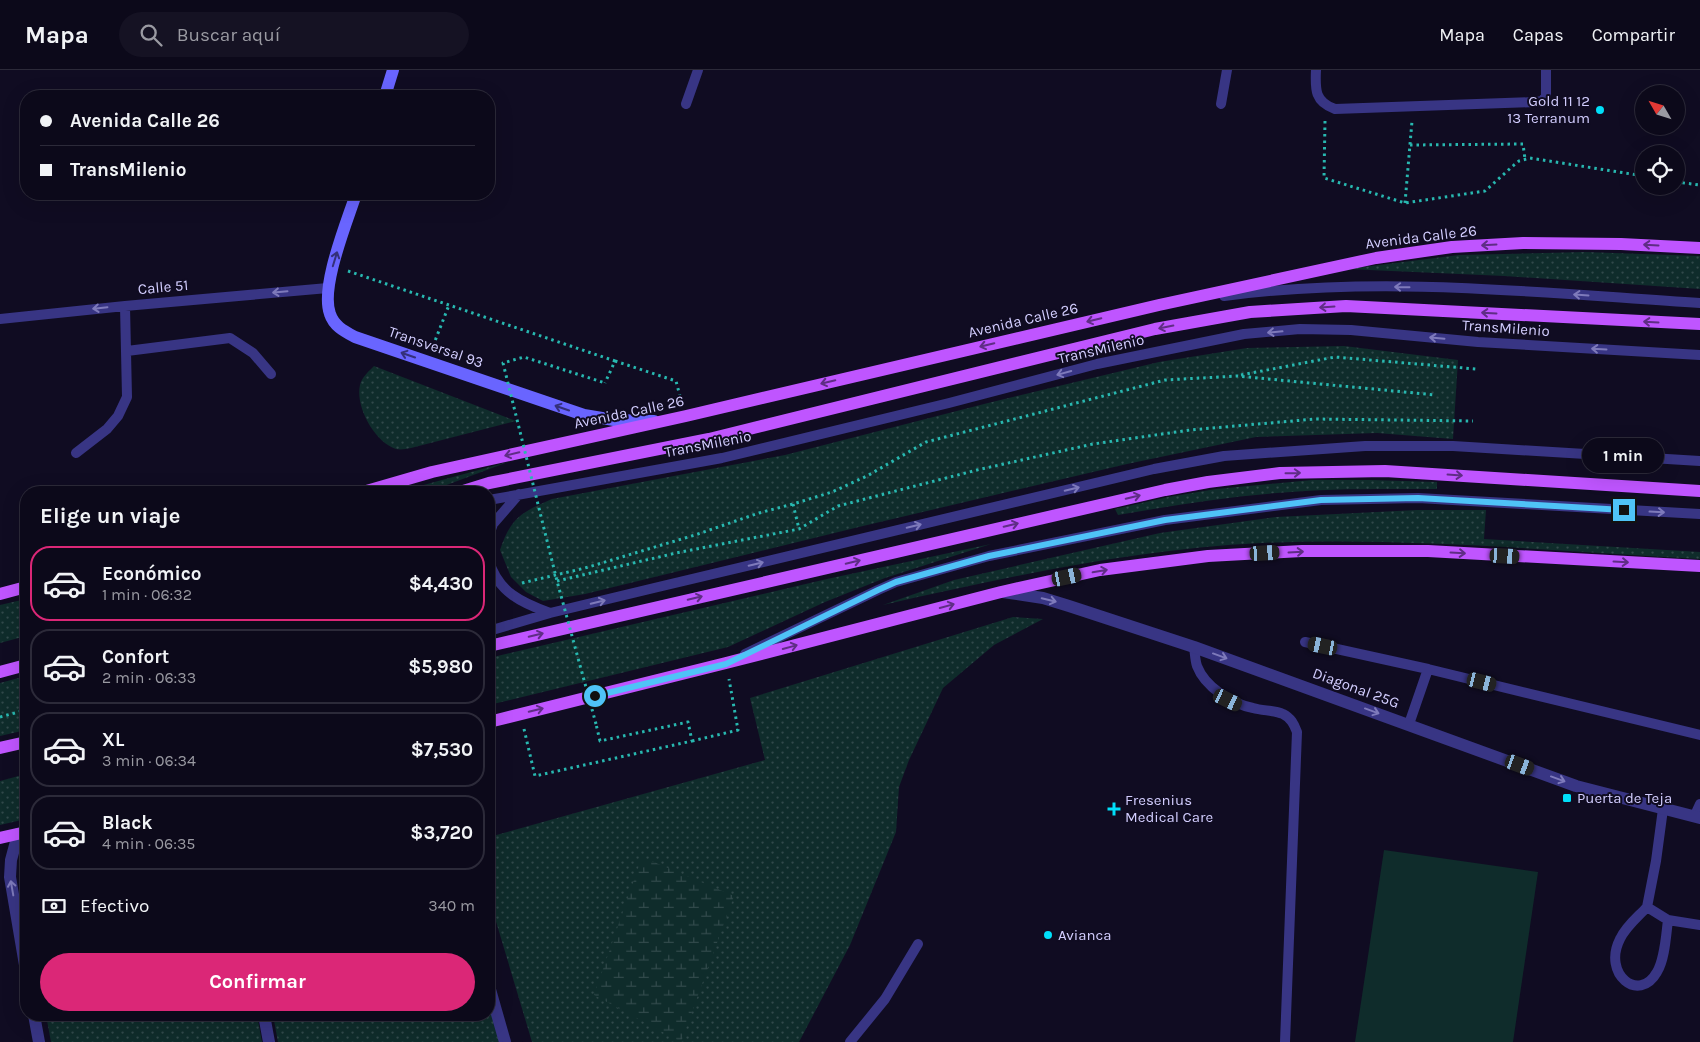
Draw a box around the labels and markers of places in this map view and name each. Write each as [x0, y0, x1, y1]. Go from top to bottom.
place label: Gold 11 12 13 Terranum [1507, 92, 1590, 127]
marker: Gold 11 12 13 Terranum [1594, 104, 1606, 116]
place label: Puerta de Teja [1577, 789, 1672, 807]
place label: Fresenius Medical Care [1125, 791, 1213, 826]
marker: Puerta de Teja [1561, 792, 1573, 804]
marker: Fresenius Medical Care [1107, 802, 1121, 816]
place label: Avianca [1058, 926, 1112, 944]
marker: Avianca [1042, 929, 1054, 941]

